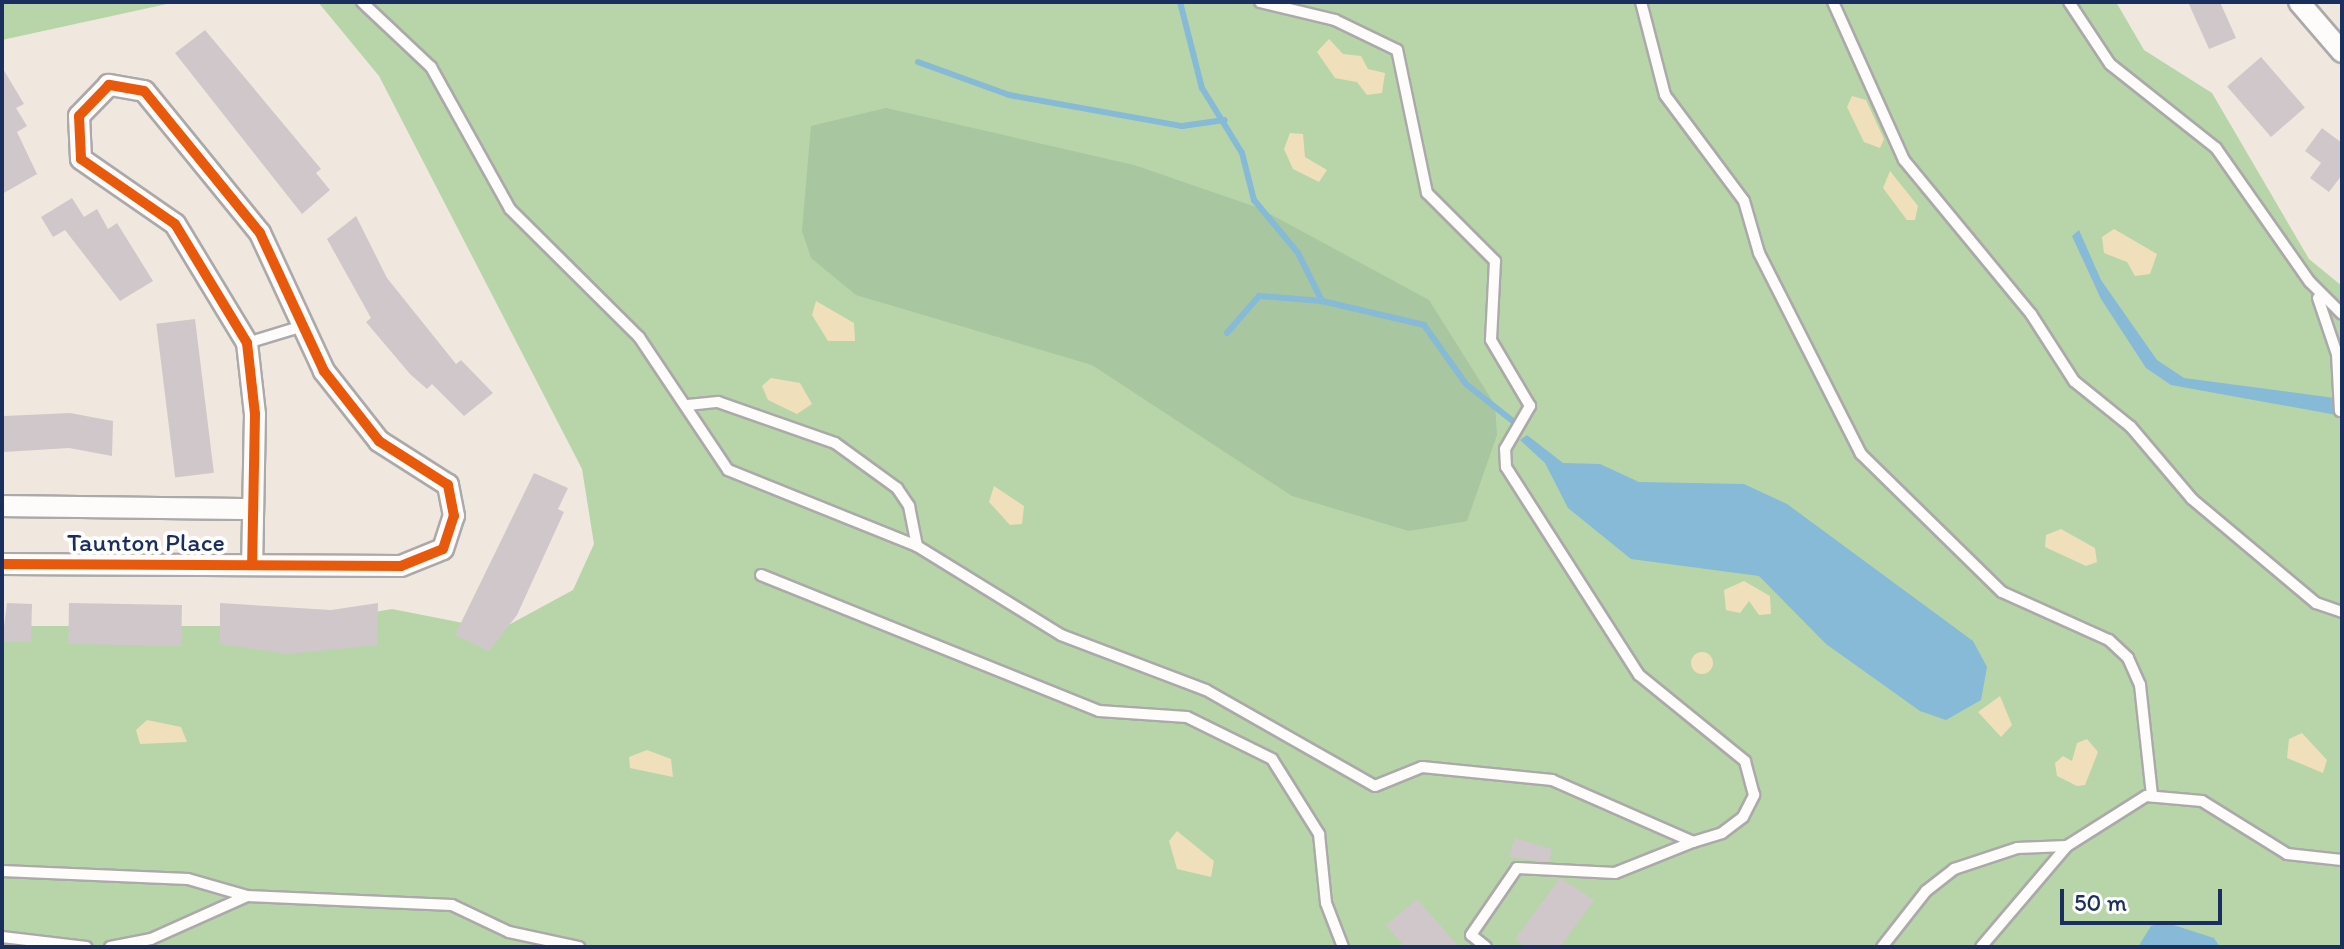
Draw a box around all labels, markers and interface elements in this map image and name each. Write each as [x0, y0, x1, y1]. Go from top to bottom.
street label: Taunton Place [67, 527, 225, 559]
scale bar [2064, 873, 2226, 923]
text: 50 m [2074, 888, 2127, 917]

